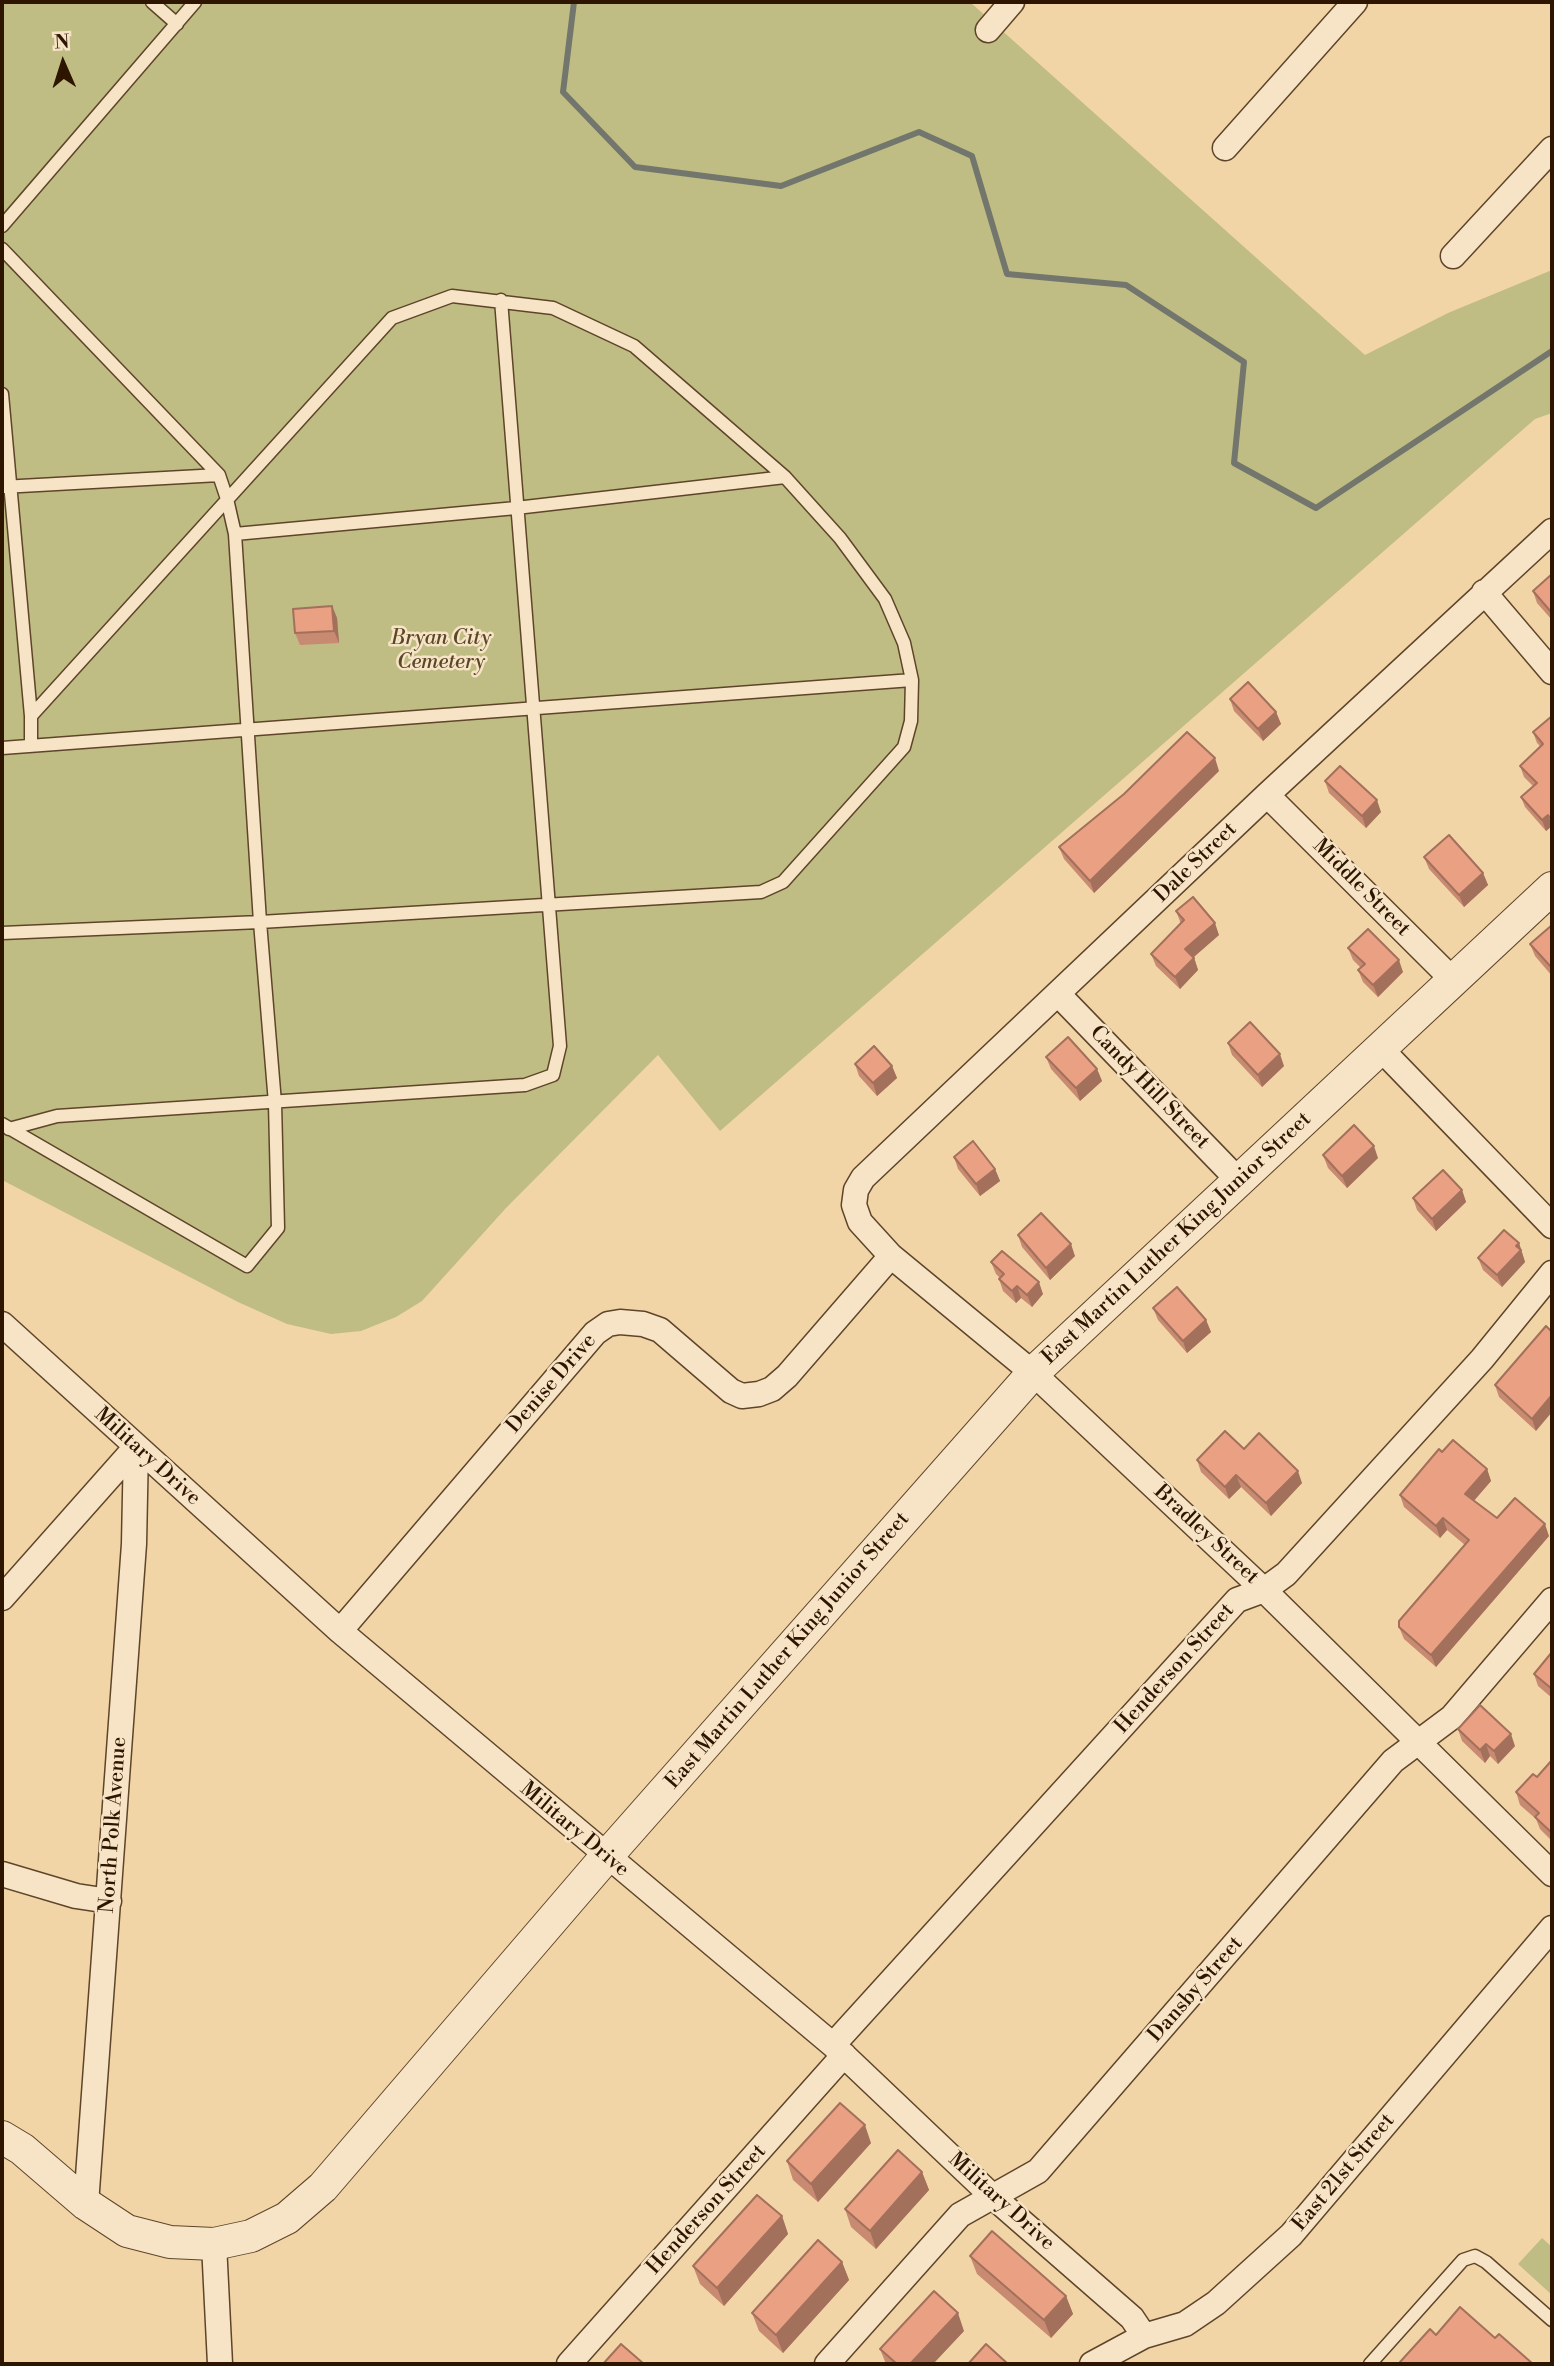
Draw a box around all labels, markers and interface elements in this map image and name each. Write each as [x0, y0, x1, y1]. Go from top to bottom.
north arrow [28, 28, 98, 98]
text: N [54, 30, 70, 54]
park label: Bryan City Cemetery [391, 626, 491, 676]
street label: Dale Street [1149, 817, 1243, 909]
street label: Middle Street [1307, 834, 1415, 942]
street label: Candy Hill Street [1084, 1021, 1214, 1155]
street label: East Martin Luther King Junior Street [1037, 1107, 1317, 1371]
street label: Denise Drive [502, 1329, 602, 1439]
street label: Military Drive [89, 1403, 205, 1511]
street label: Bradley Street [1148, 1480, 1264, 1590]
street label: East Martin Luther King Junior Street [661, 1507, 915, 1795]
street label: Henderson Street [1110, 1599, 1240, 1739]
street label: North Polk Avenue [95, 1736, 133, 1914]
street label: Military Drive [514, 1777, 634, 1883]
street label: Dansby Street [1143, 1932, 1249, 2048]
street label: East 21st Street [1288, 2109, 1400, 2237]
street label: Henderson Street [642, 2140, 772, 2280]
street label: Military Drive [943, 2148, 1059, 2256]

